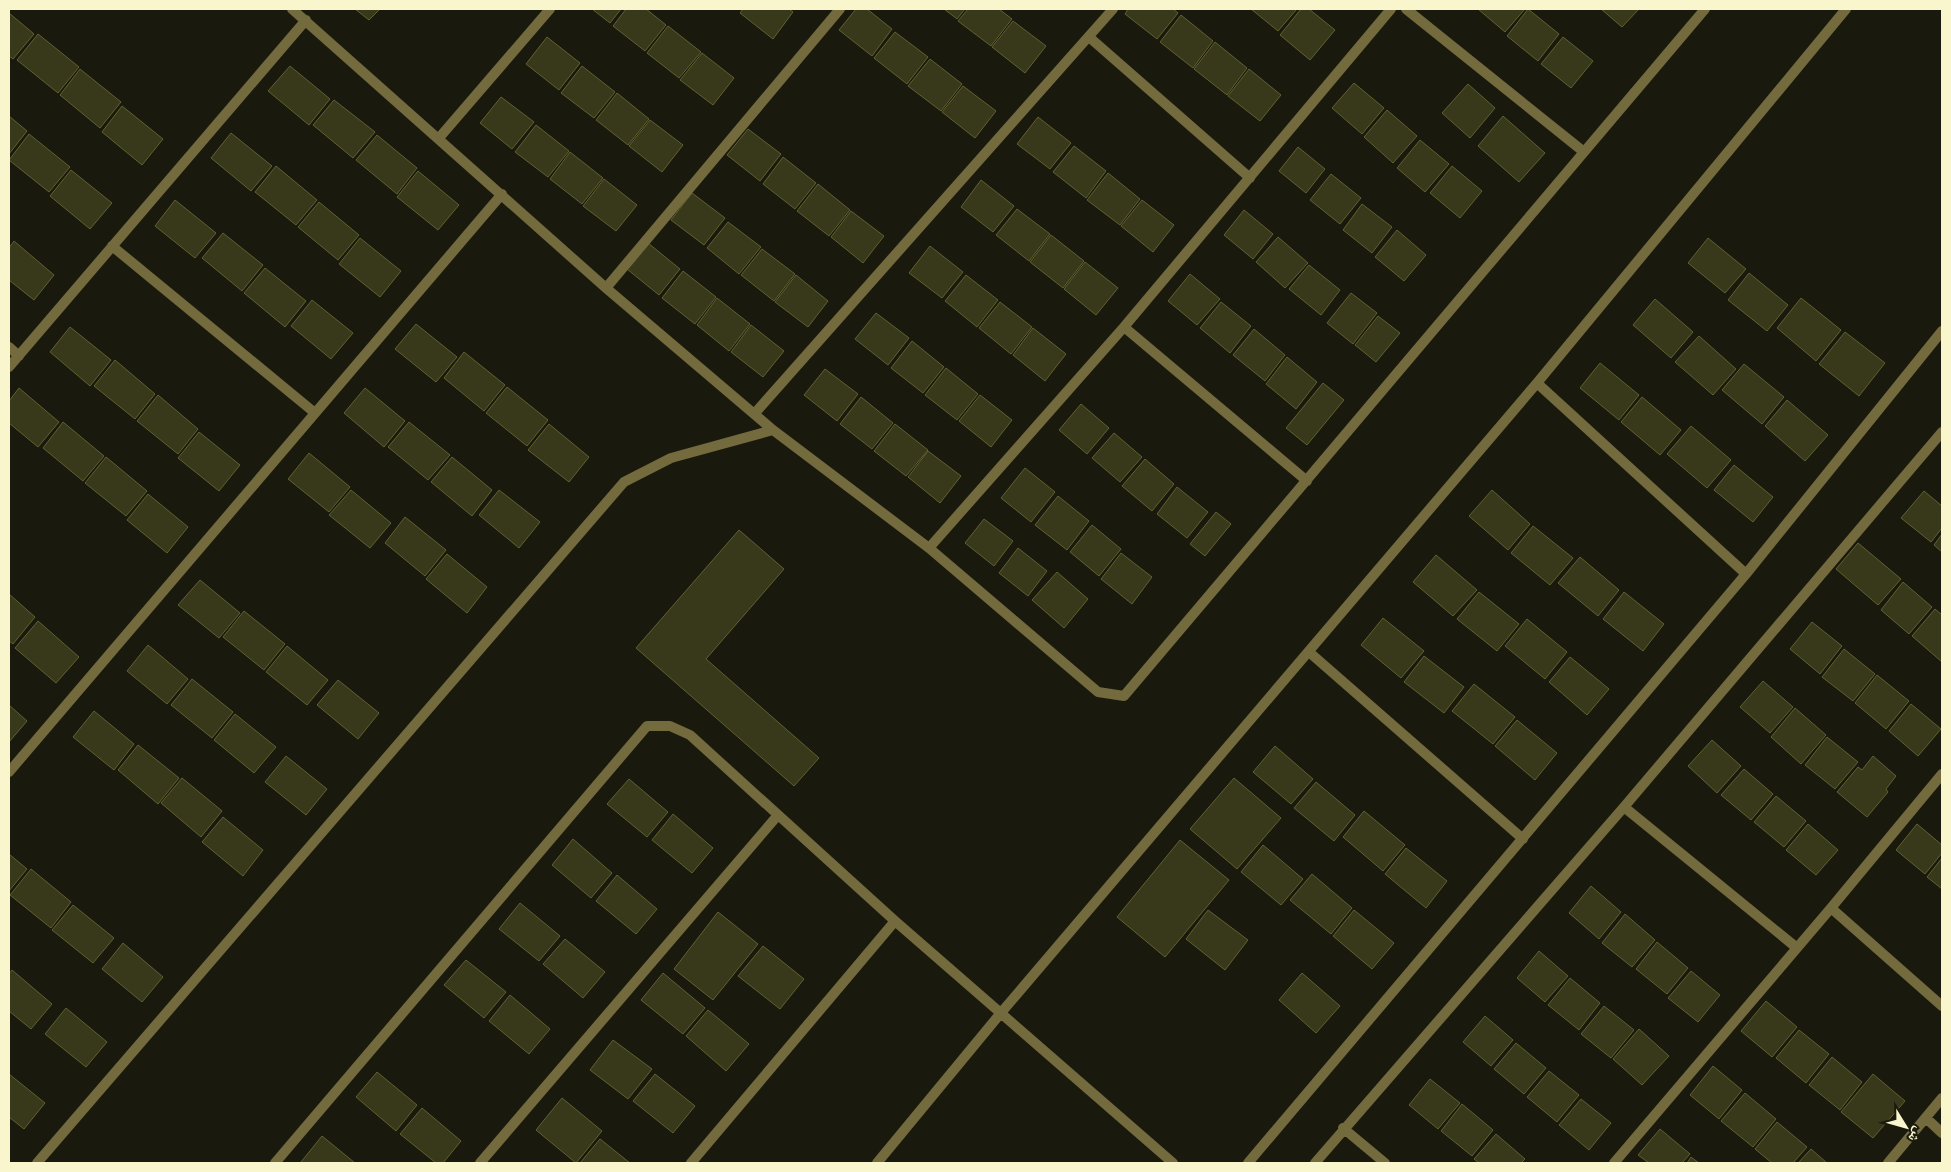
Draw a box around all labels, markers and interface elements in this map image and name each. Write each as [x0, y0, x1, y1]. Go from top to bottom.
north arrow [1881, 1102, 1931, 1152]
text: ش [1904, 1123, 1926, 1145]

